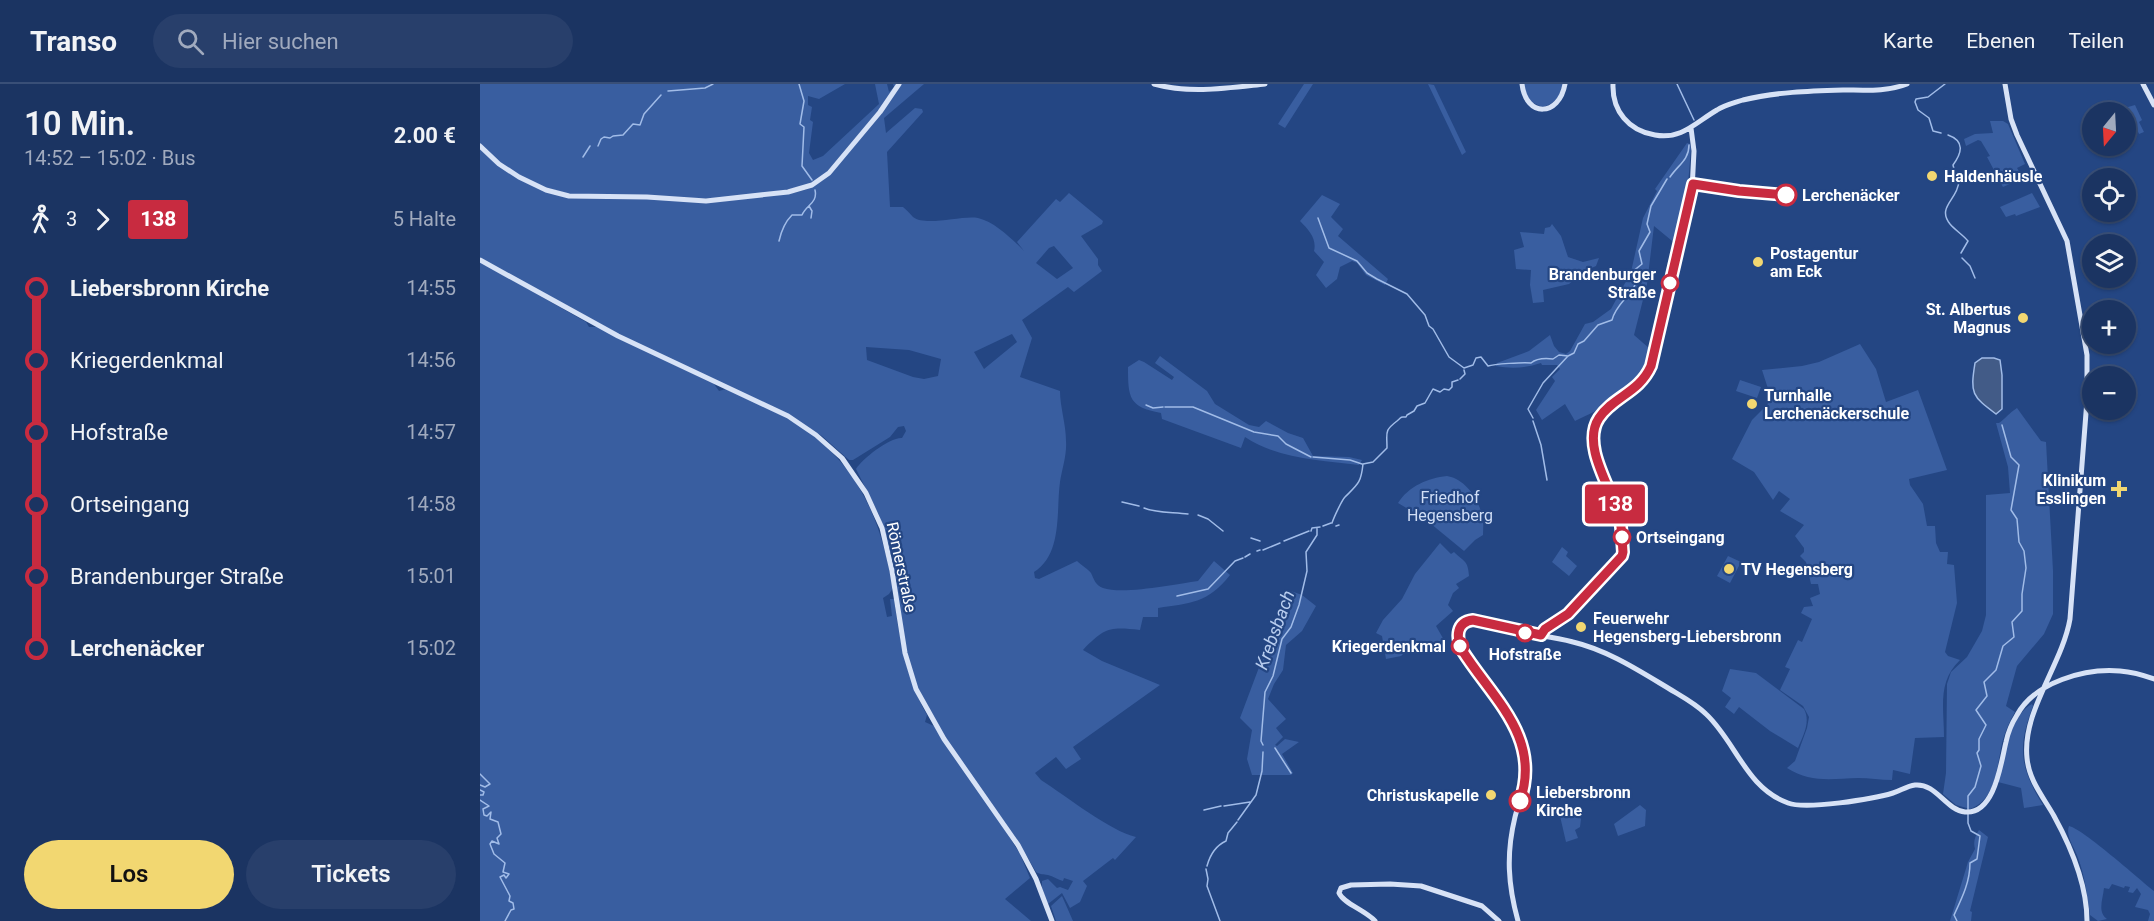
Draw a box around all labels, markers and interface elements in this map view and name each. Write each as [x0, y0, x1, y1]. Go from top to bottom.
search box [153, 14, 573, 68]
text: Transo [30, 25, 117, 58]
icon: search [174, 25, 207, 58]
text: Hier suchen [222, 29, 339, 54]
text: Karte [1883, 29, 1933, 53]
text: Ebenen [1966, 29, 2035, 53]
text: Teilen [2068, 29, 2124, 53]
north arrow [2082, 102, 2136, 156]
map controls [2082, 102, 2136, 420]
text: 10 Min. [24, 104, 135, 143]
text: 2.00 € [394, 123, 456, 148]
text: 14:52 – 15:02 · Bus [24, 146, 196, 170]
place label: Haldenhäusle [1944, 167, 2043, 186]
button: locate [2082, 168, 2136, 222]
marker: Haldenhäusle [1925, 169, 1939, 183]
marker: Lerchenäcker [1775, 184, 1797, 206]
place label: Lerchenäcker [1802, 186, 1900, 205]
icon: walk [24, 203, 57, 236]
icon: forward [86, 203, 119, 236]
text: 3 [66, 207, 77, 231]
text: 138 [140, 207, 176, 231]
text: 5 Halte [393, 207, 456, 231]
button: layers [2082, 234, 2136, 288]
place label: Postagentur am Eck [1770, 244, 1859, 281]
marker: Postagentur am Eck [1751, 255, 1765, 269]
place label: Brandenburger Straße [1549, 265, 1656, 302]
marker: Brandenburger Straße [1661, 274, 1679, 292]
text: Liebersbronn Kirche [70, 276, 269, 301]
text: 14:55 [406, 276, 456, 300]
place label: St. Albertus Magnus [1926, 300, 2011, 337]
button: + [2082, 300, 2136, 354]
marker: St. Albertus Magnus [2016, 311, 2030, 325]
text: Kriegerdenkmal [70, 348, 224, 373]
text: 14:56 [406, 348, 456, 372]
button: − [2082, 366, 2136, 420]
place label: Turnhalle Lerchenäckerschule [1764, 386, 1909, 423]
marker: Turnhalle Lerchenäckerschule [1745, 397, 1759, 411]
text: Hofstraße [70, 420, 168, 445]
text: 14:57 [406, 420, 456, 444]
place label: Klinikum Esslingen [2036, 471, 2106, 508]
marker: Klinikum Esslingen [2110, 480, 2128, 498]
line badge: 138 [1580, 484, 1650, 524]
park label: Friedhof Hegensberg [1407, 488, 1493, 525]
text: Ortseingang [70, 492, 190, 517]
text: 14:58 [406, 492, 456, 516]
text: 138 [1597, 492, 1633, 516]
street label: Römerstraße [883, 520, 920, 614]
marker: Ortseingang [1613, 528, 1631, 546]
place label: Ortseingang [1636, 528, 1725, 547]
place label: TV Hegensberg [1741, 560, 1853, 579]
marker: TV Hegensberg [1722, 562, 1736, 576]
text: Brandenburger Straße [70, 564, 284, 589]
text: 15:01 [406, 564, 456, 588]
water label: Krebsbach [1250, 587, 1299, 672]
place label: Feuerwehr Hegensberg-Liebersbronn [1593, 609, 1782, 646]
marker: Feuerwehr Hegensberg-Liebersbronn [1574, 620, 1588, 634]
marker: Hofstraße [1516, 624, 1534, 642]
text: Lerchenäcker [70, 636, 204, 661]
text: 15:02 [406, 636, 456, 660]
place label: Kriegerdenkmal [1332, 637, 1446, 656]
marker: Kriegerdenkmal [1451, 637, 1469, 655]
place label: Hofstraße [1489, 645, 1562, 664]
place label: Liebersbronn Kirche [1536, 783, 1631, 820]
place label: Christuskapelle [1367, 786, 1479, 805]
marker: Christuskapelle [1484, 788, 1498, 802]
marker: Liebersbronn Kirche [1509, 790, 1531, 812]
button: Los [24, 840, 234, 909]
button: Tickets [246, 840, 456, 909]

